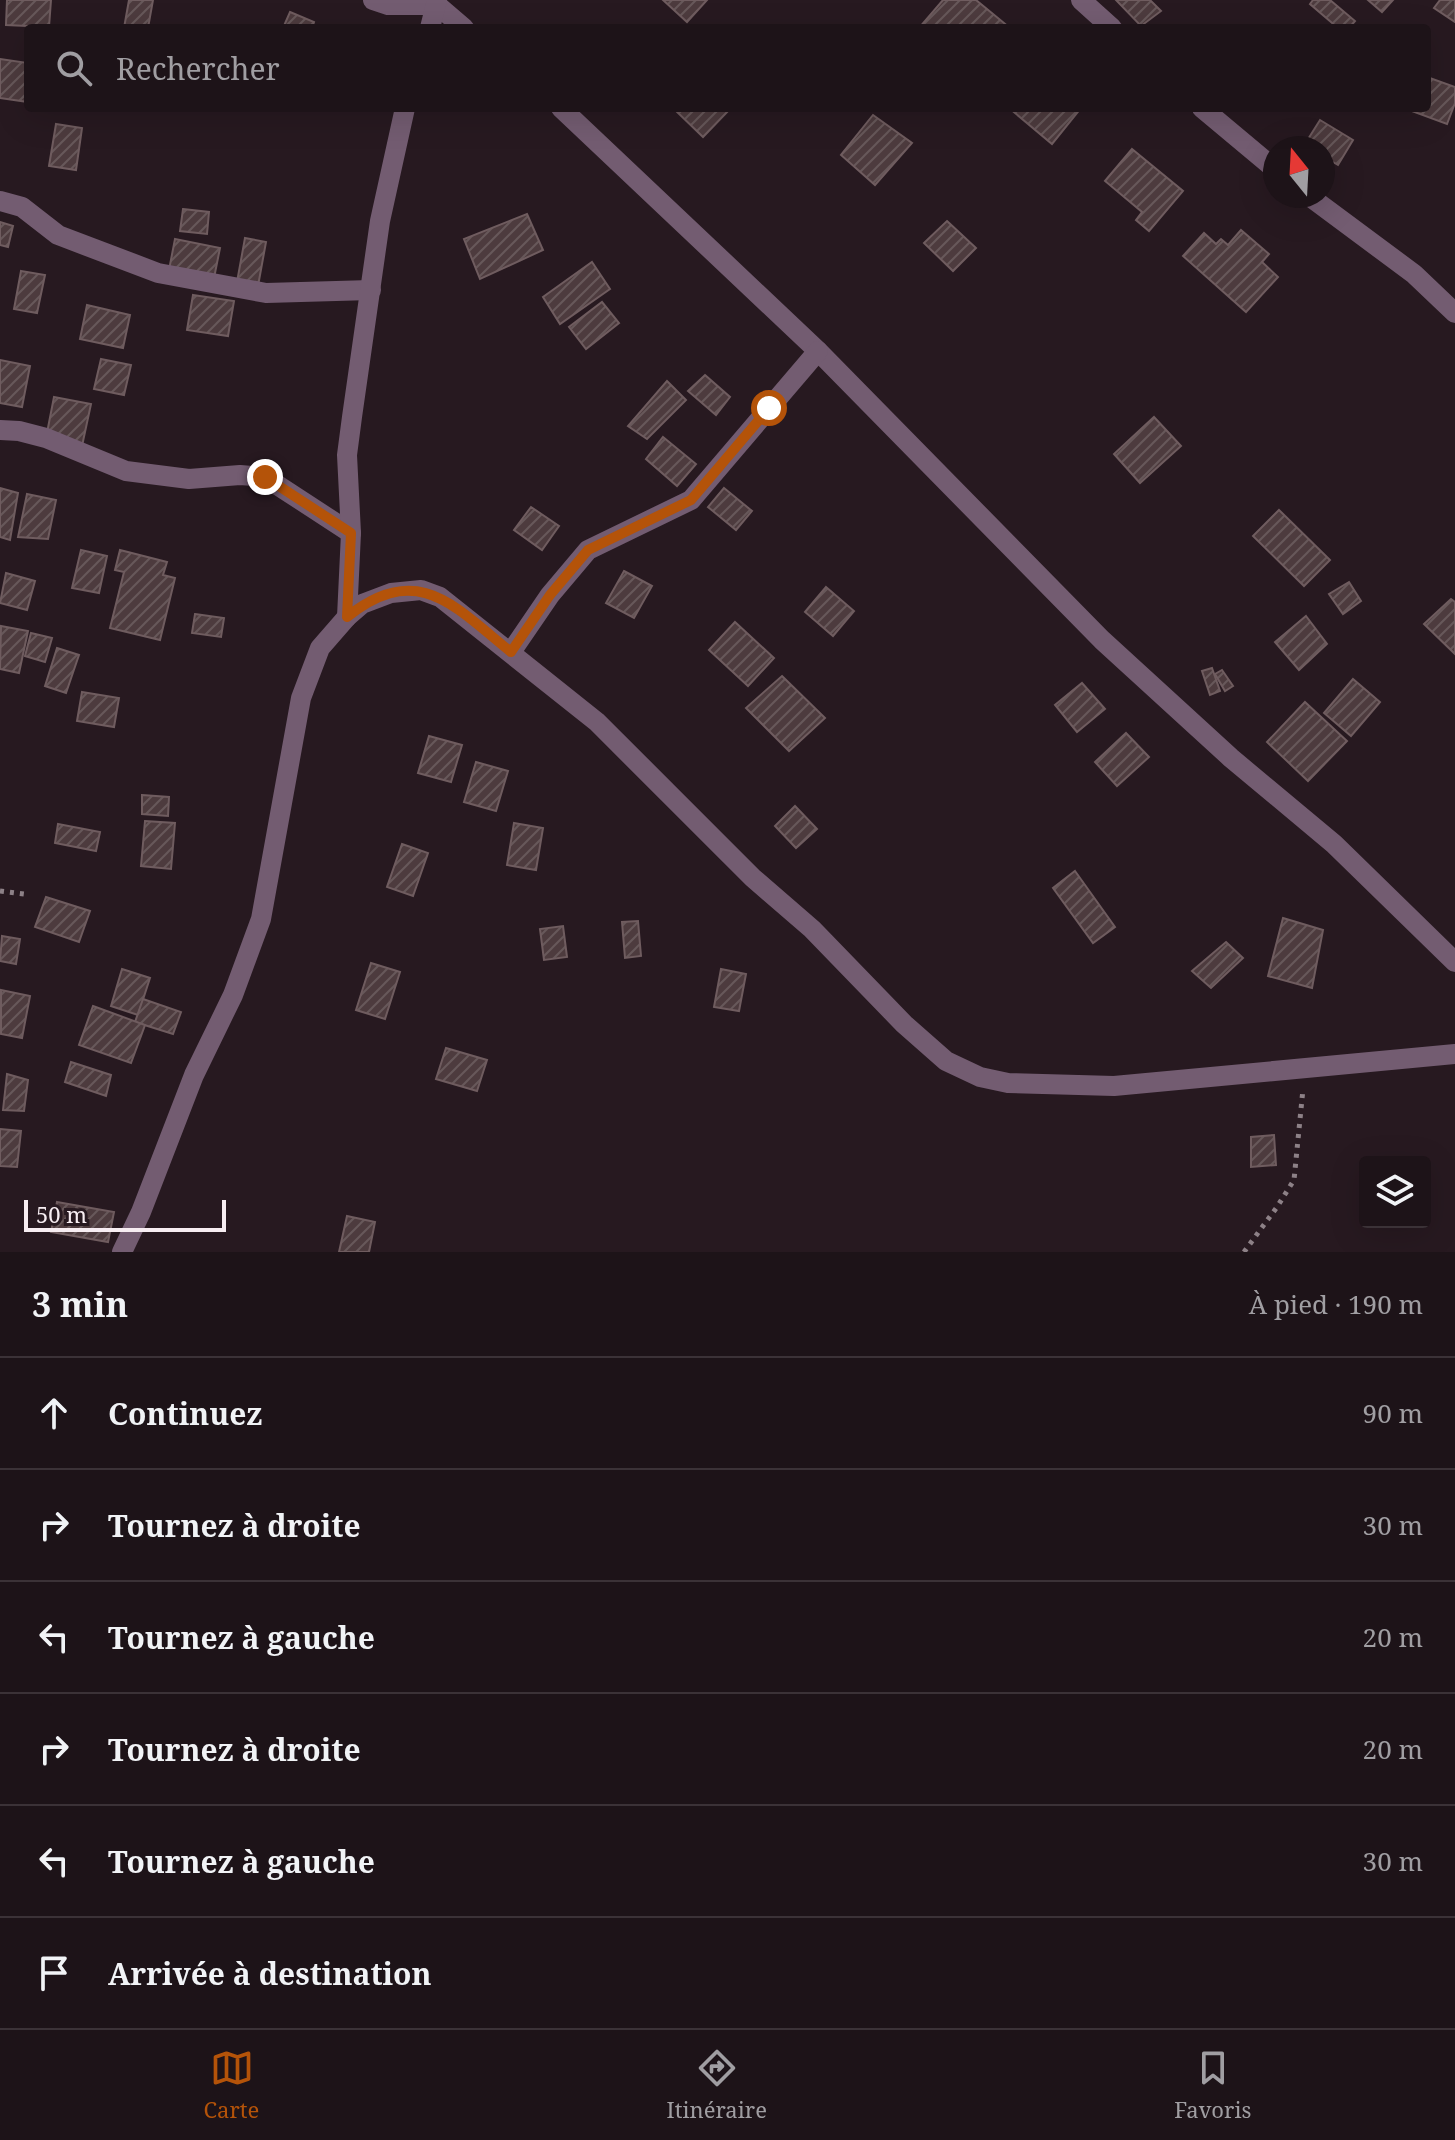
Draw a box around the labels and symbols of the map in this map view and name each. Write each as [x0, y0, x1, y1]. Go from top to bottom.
north arrow [1263, 136, 1335, 208]
route start [751, 390, 787, 426]
route end [247, 459, 283, 495]
scale bar [24, 1196, 226, 1232]

